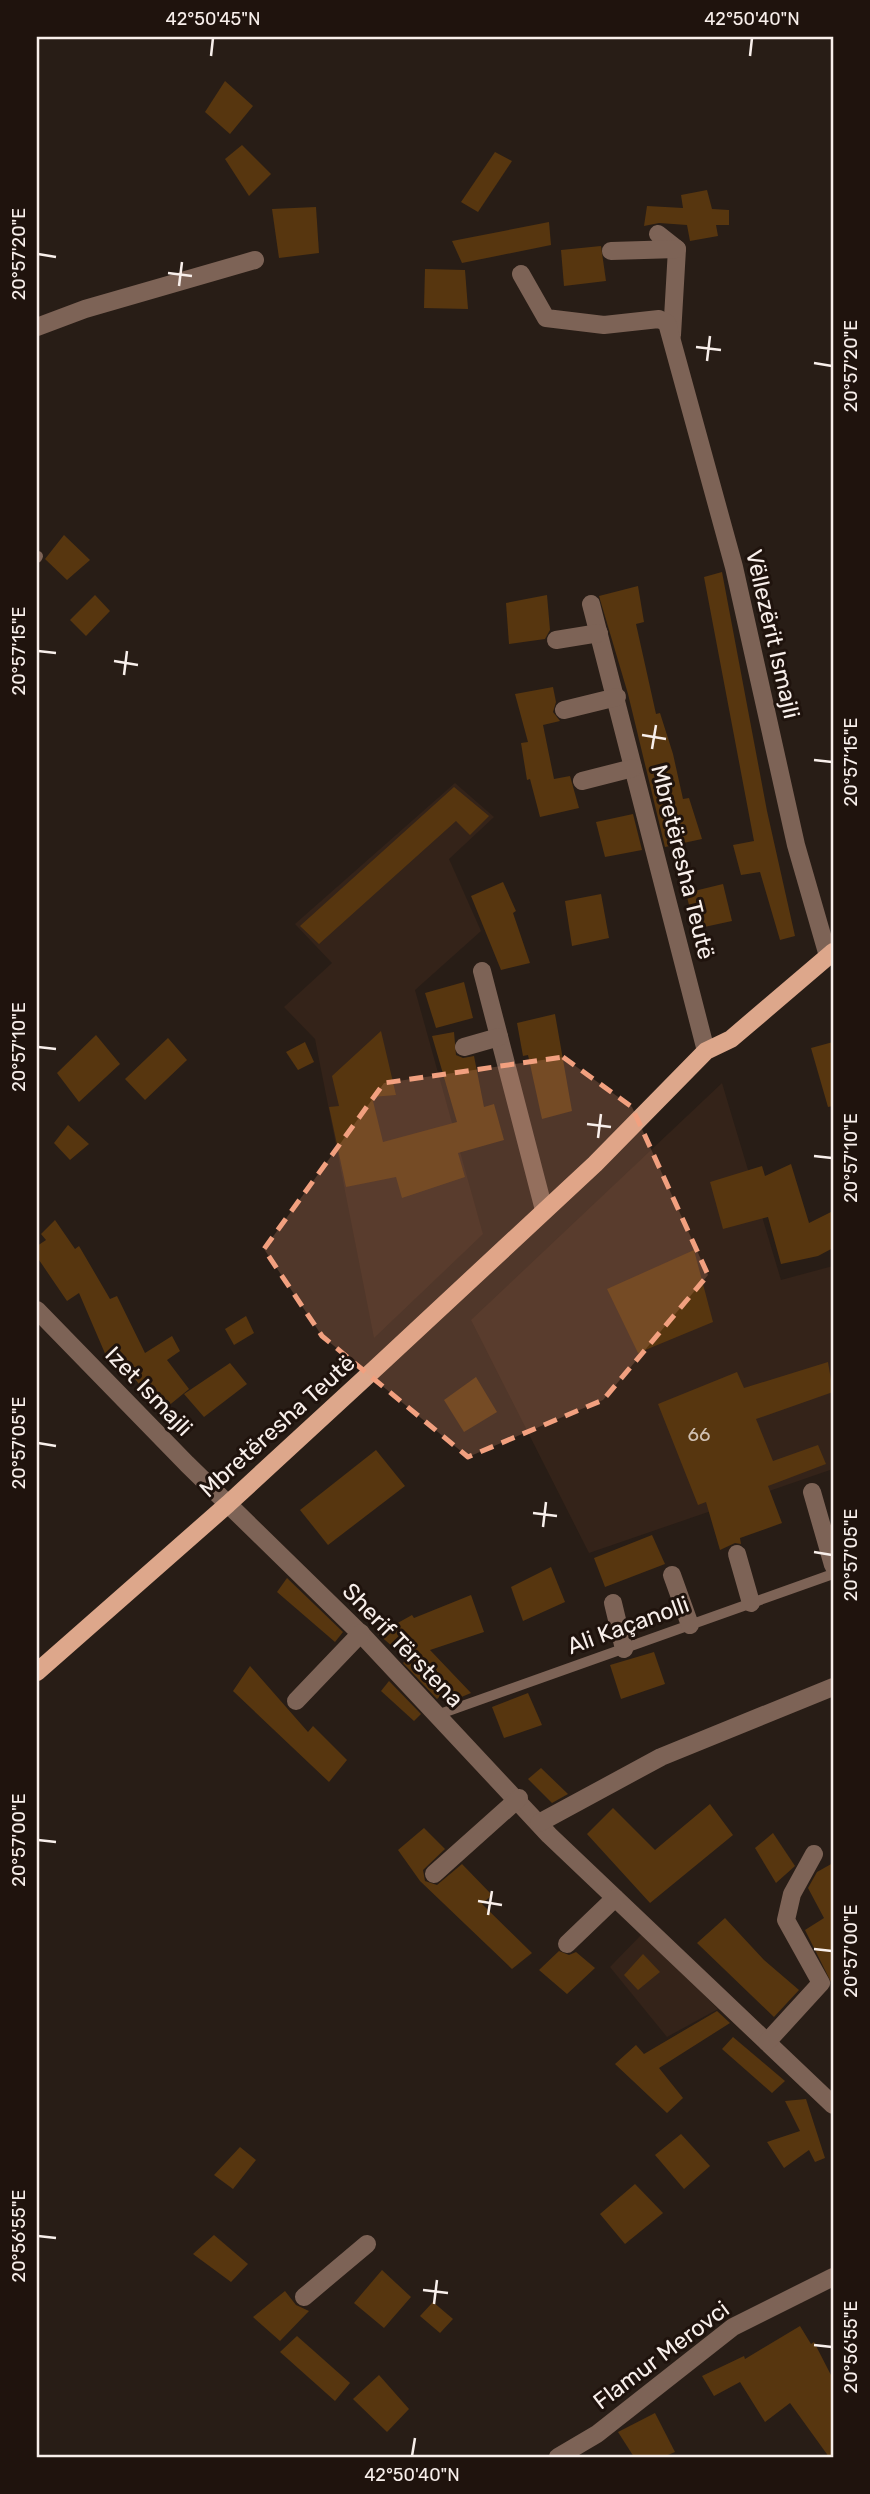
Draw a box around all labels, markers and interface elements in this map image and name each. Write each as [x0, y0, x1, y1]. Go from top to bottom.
text: 42°50'45"N [166, 8, 260, 30]
text: 42°50'40"N [704, 8, 800, 30]
text: 20°57'20"E [8, 208, 30, 300]
text: 20°57'20"E [840, 320, 862, 412]
street label: Vëllezërit Ismajli [740, 547, 806, 721]
text: 20°57'15"E [8, 607, 30, 695]
text: 20°57'15"E [840, 718, 862, 806]
street label: Mbretëresha Teutë [645, 762, 721, 962]
text: 20°57'10"E [8, 1002, 30, 1092]
text: 20°57'10"E [840, 1113, 862, 1203]
street label: Izet Ismajli [99, 1340, 199, 1442]
street label: Mbretëresha Teutë [193, 1349, 361, 1503]
text: 20°57'05"E [8, 1397, 30, 1489]
house number: 66 [688, 1423, 710, 1446]
text: 20°57'05"E [840, 1509, 862, 1601]
street label: Sherif Tërstena [337, 1577, 469, 1713]
street label: Ali Kaçanolli [563, 1590, 693, 1660]
text: 20°57'00"E [8, 1793, 30, 1887]
text: 20°57'00"E [840, 1904, 862, 1998]
text: 20°56'55"E [8, 2190, 30, 2282]
street label: Flamur Merovci [588, 2295, 734, 2415]
text: 20°56'55"E [840, 2301, 862, 2393]
text: 42°50'40"N [364, 2464, 460, 2486]

